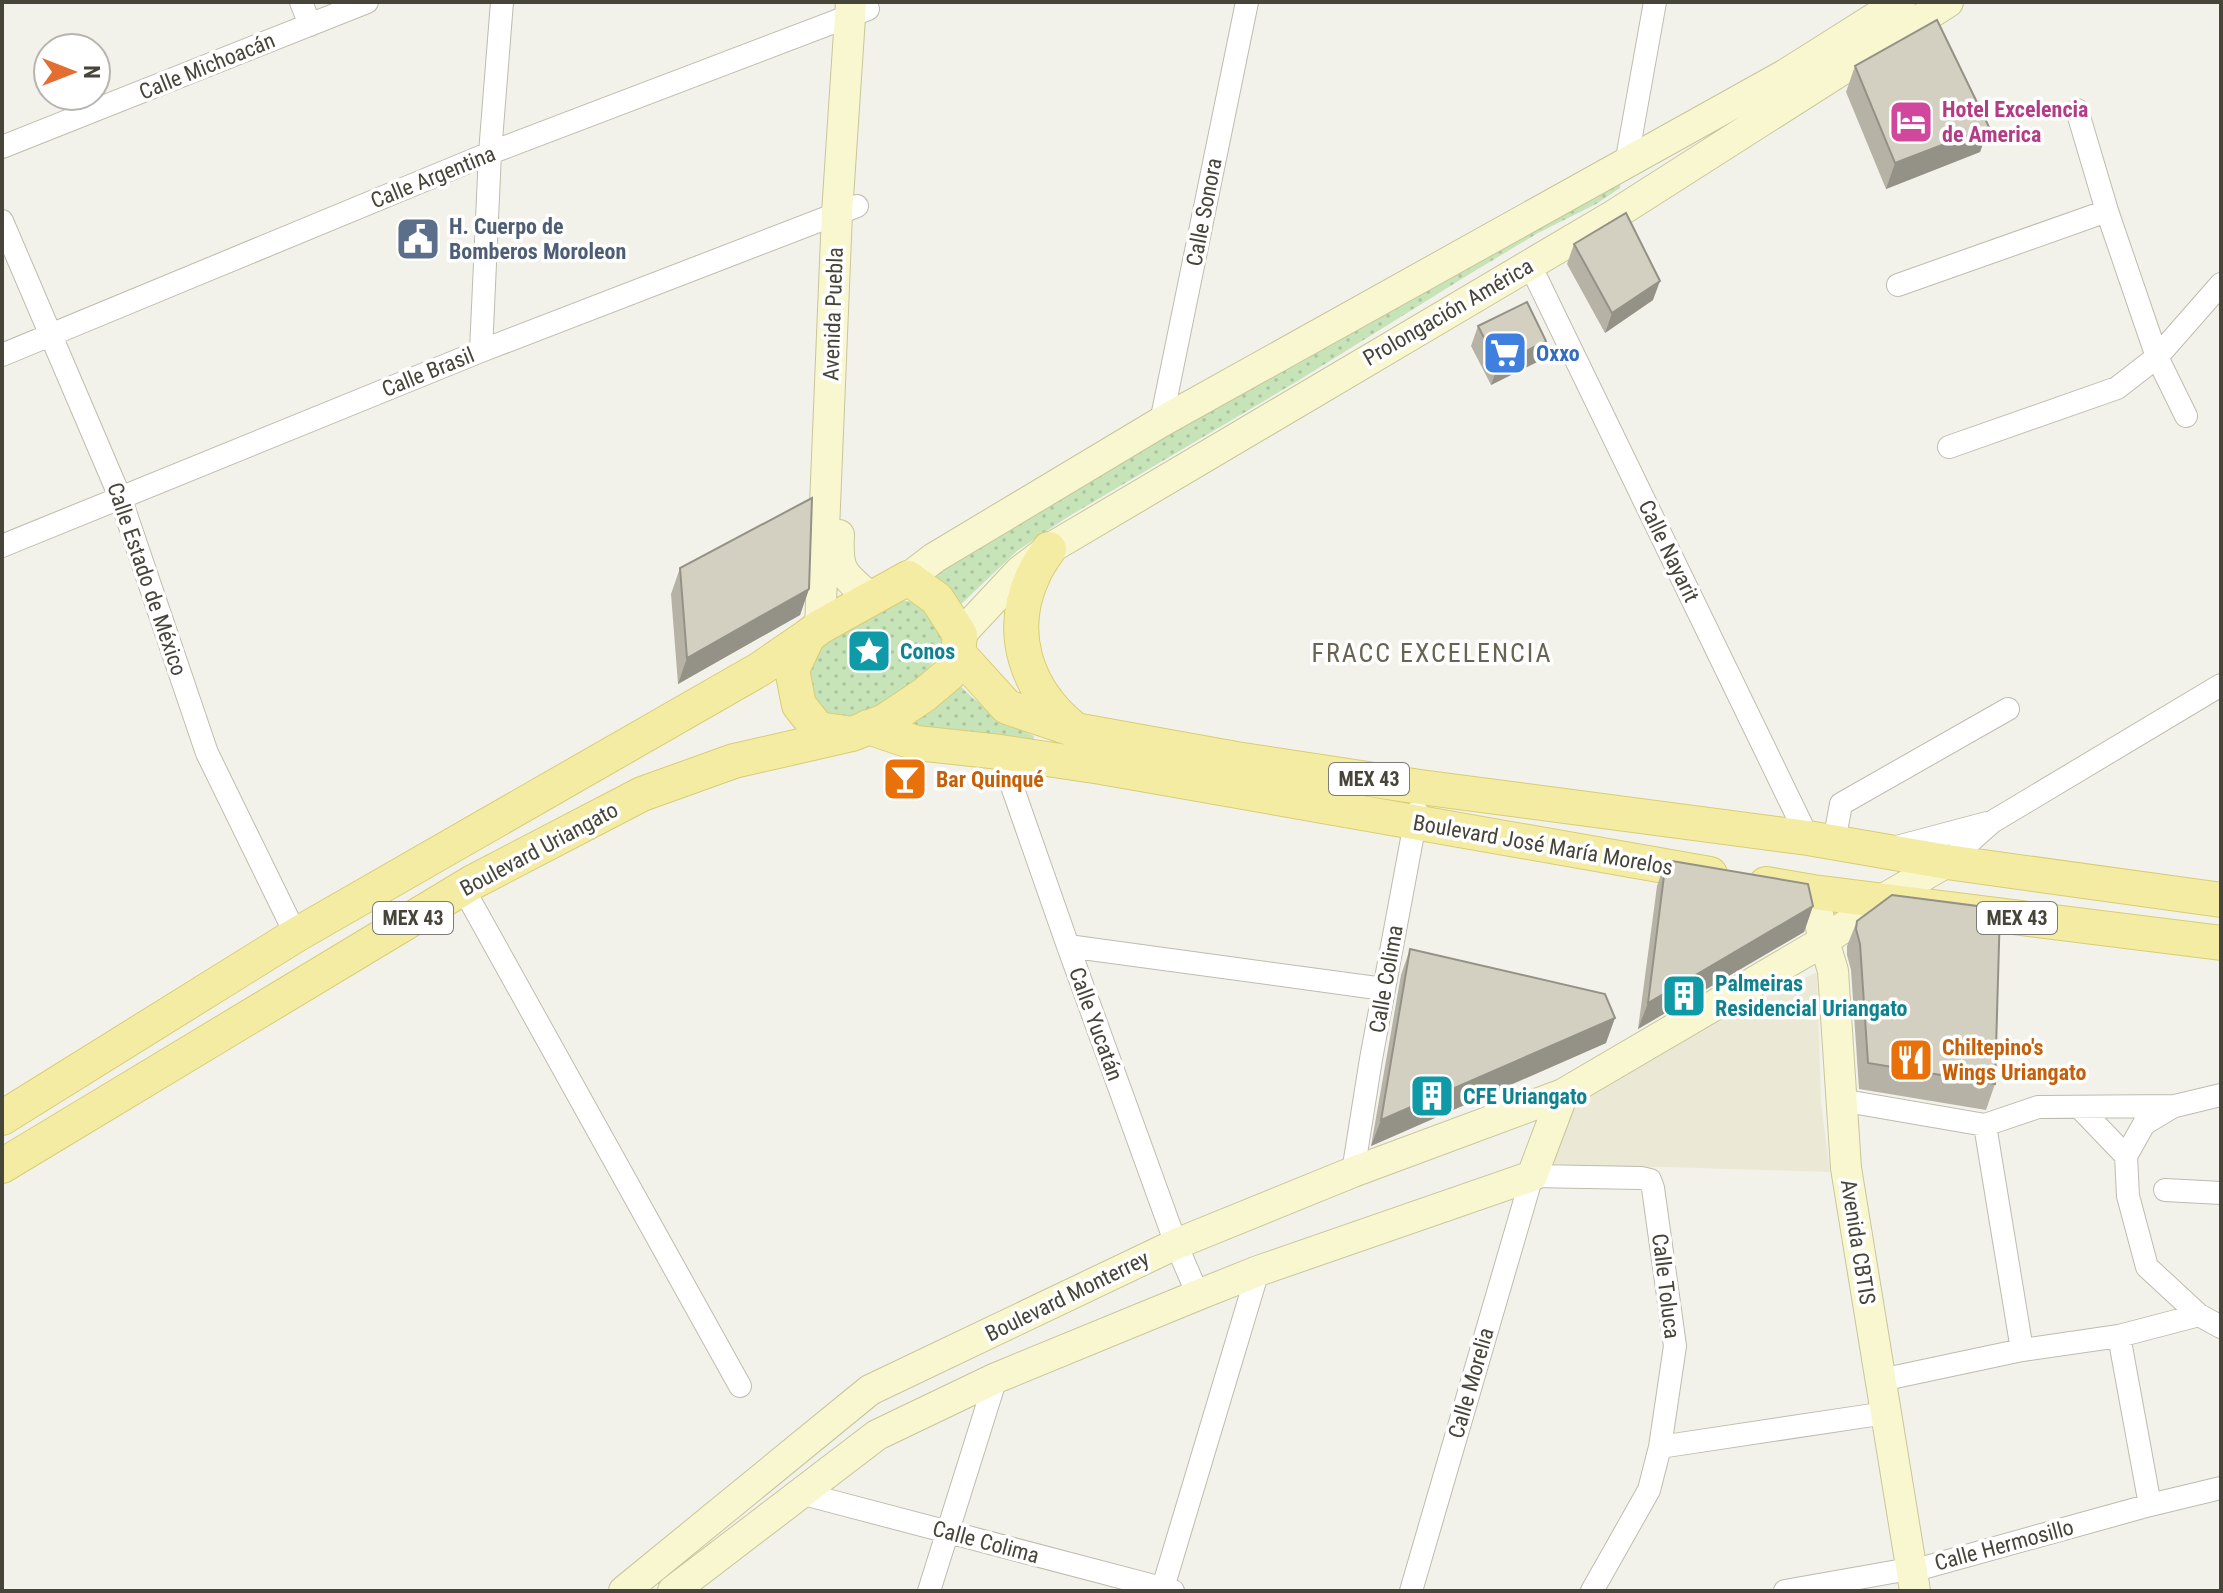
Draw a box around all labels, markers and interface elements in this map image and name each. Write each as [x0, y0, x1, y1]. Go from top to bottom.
street label: Calle Michoacán [136, 27, 278, 105]
north arrow [32, 32, 112, 112]
text: N [79, 65, 104, 79]
place label: Hotel Excelencia de America [1942, 97, 2088, 147]
hotel icon: Hotel Excelencia de America [1887, 98, 1935, 146]
street label: Calle Argentina [367, 141, 499, 213]
street label: Calle Sonora [1181, 156, 1227, 268]
place label: H. Cuerpo de Bomberos Moroleon [449, 214, 626, 264]
public building icon: H. Cuerpo de Bomberos Moroleon [394, 215, 442, 263]
street label: Avenida Puebla [818, 247, 848, 381]
street label: Prolongación América [1359, 253, 1537, 371]
supermarket icon: Oxxo [1481, 329, 1529, 377]
place label: Oxxo [1536, 341, 1580, 366]
street label: Calle Brasil [378, 342, 478, 402]
street label: Calle Estado de México [102, 479, 192, 679]
street label: Calle Nayarit [1634, 496, 1704, 606]
place icon: Conos [845, 627, 893, 675]
district label: FRACC EXCELENCIA [1311, 638, 1553, 668]
place label: Conos [900, 639, 955, 664]
bar icon: Bar Quinqué [881, 755, 929, 803]
road number: MEX 43 [1329, 763, 1409, 795]
place label: Bar Quinqué [936, 767, 1044, 792]
street label: Boulevard Uriangato [456, 797, 622, 901]
street label: Boulevard José María Morelos [1411, 810, 1675, 880]
road number: MEX 43 [373, 902, 453, 934]
road number: MEX 43 [1977, 902, 2057, 934]
street label: Calle Colima [1364, 923, 1408, 1035]
street label: Calle Yucatán [1064, 964, 1128, 1084]
place label: Palmeiras Residencial Uriangato [1715, 971, 1908, 1021]
building icon: Palmeiras Residencial Uriangato [1660, 972, 1708, 1020]
place label: Chiltepino's Wings Uriangato [1942, 1035, 2086, 1085]
restaurant icon: Chiltepino's Wings Uriangato [1887, 1036, 1935, 1084]
building icon: CFE Uriangato [1408, 1072, 1456, 1120]
place label: CFE Uriangato [1463, 1084, 1587, 1109]
street label: Avenida CBTIS [1836, 1178, 1880, 1306]
street label: Calle Toluca [1647, 1232, 1685, 1340]
street label: Boulevard Monterrey [981, 1246, 1153, 1346]
street label: Calle Morelia [1443, 1325, 1499, 1441]
street label: Calle Hermosillo [1932, 1514, 2076, 1576]
street label: Calle Colima [930, 1516, 1042, 1568]

